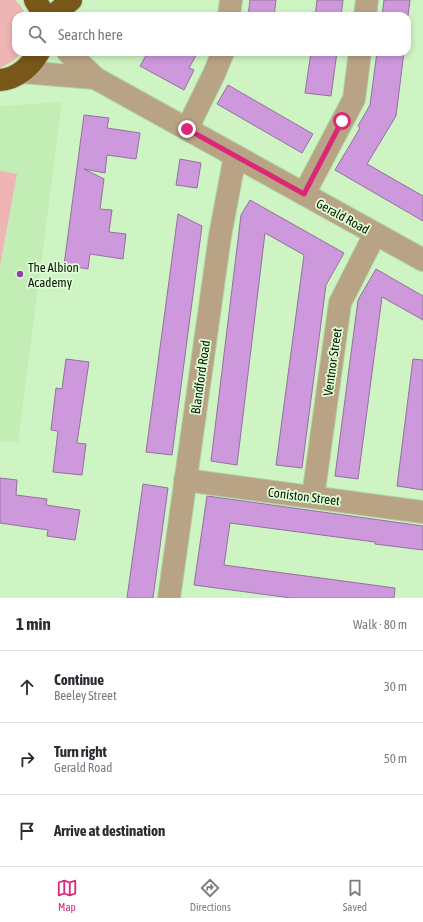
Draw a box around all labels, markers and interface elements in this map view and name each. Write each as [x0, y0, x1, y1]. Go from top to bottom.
search box [12, 12, 411, 56]
icon: search [26, 23, 48, 45]
text: Search here [58, 26, 123, 43]
route start [333, 112, 351, 130]
route end [178, 120, 196, 138]
street label: Gerald Road [314, 196, 372, 237]
place label: The Albion Academy [28, 260, 79, 290]
marker: The Albion Academy [15, 269, 25, 279]
street label: Ventnor Street [320, 327, 345, 397]
street label: Blandford Road [188, 339, 213, 415]
street label: Coniston Street [267, 485, 341, 508]
text: 1 min [16, 614, 51, 634]
text: Walk · 80 m [353, 617, 407, 632]
text: Continue [54, 671, 104, 688]
icon: ahead [16, 676, 38, 698]
text: 30 m [384, 679, 407, 694]
text: Beeley Street [54, 688, 117, 703]
text: Turn right [54, 743, 107, 760]
icon: right [16, 748, 38, 770]
text: 50 m [384, 751, 407, 766]
text: Gerald Road [54, 760, 113, 775]
icon: arrive [16, 820, 38, 842]
text: Arrive at destination [54, 822, 165, 839]
tab: Map [56, 877, 78, 913]
tab: Directions [190, 877, 231, 913]
tab: Saved [343, 877, 367, 913]

